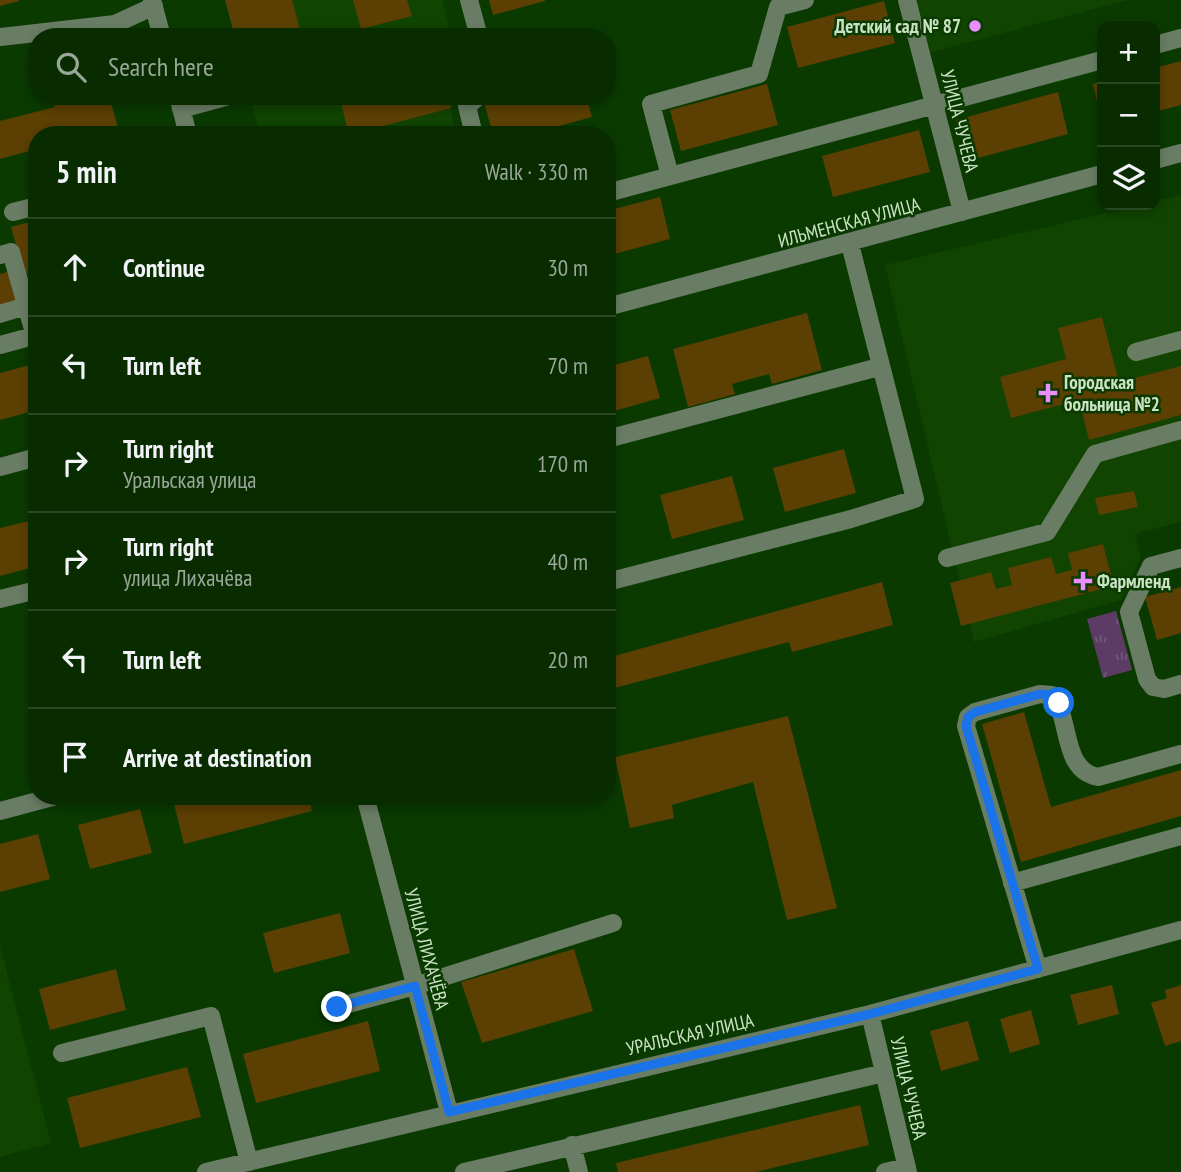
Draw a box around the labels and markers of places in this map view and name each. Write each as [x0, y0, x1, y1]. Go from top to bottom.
place label: Детский сад № 87 [835, 14, 961, 38]
marker: Детский сад № 87 [967, 18, 983, 34]
place label: Городская больница №2 [1064, 370, 1160, 416]
marker: Городская больница №2 [1038, 383, 1058, 403]
place label: Фармленд [1097, 569, 1170, 593]
marker: Фармленд [1075, 573, 1091, 589]

